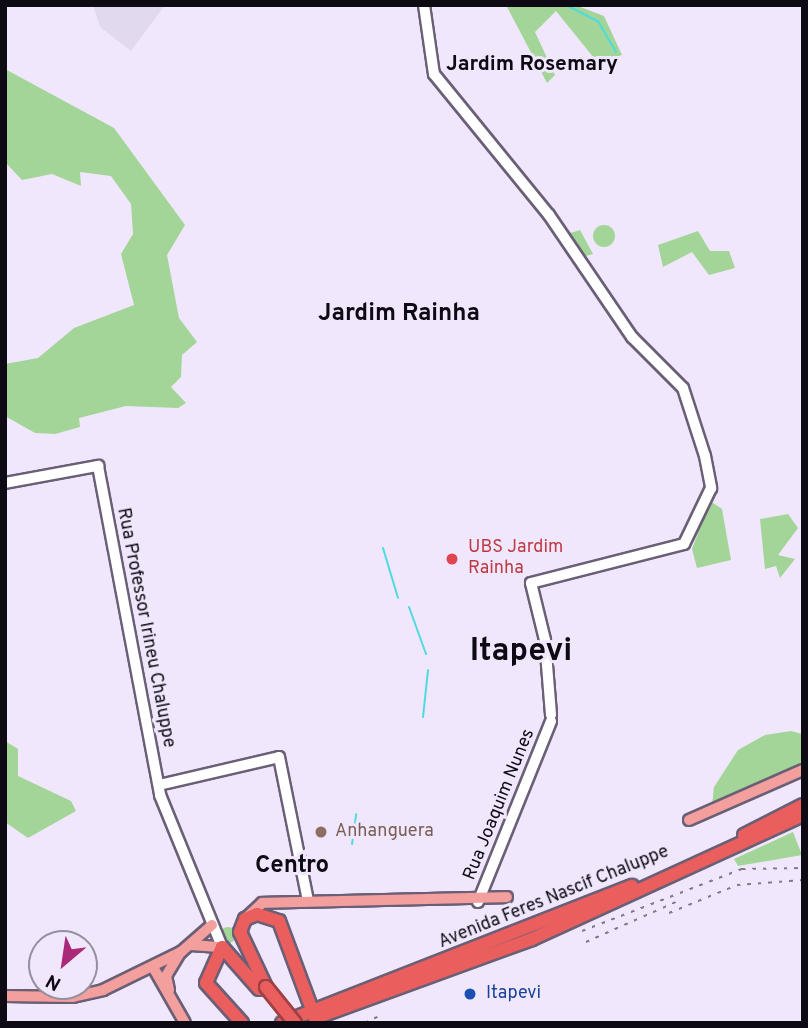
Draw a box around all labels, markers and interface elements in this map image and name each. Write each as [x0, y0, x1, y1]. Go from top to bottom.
district label: Jardim Rosemary [446, 52, 618, 78]
district label: Jardim Rainha [318, 301, 480, 329]
street label: Rua Professor Irineu Chaluppe [111, 506, 179, 750]
place label: UBS Jardim Rainha [468, 538, 563, 580]
marker: UBS Jardim Rainha [442, 549, 462, 569]
district label: Itapevi [470, 633, 572, 671]
street label: Rua Joaquim Nunes [460, 726, 540, 884]
place label: Anhanguera [335, 821, 434, 843]
marker: Anhanguera [313, 824, 329, 840]
street label: Avenida Feres Nascif Chaluppe [436, 842, 672, 954]
district label: Centro [255, 853, 329, 881]
north arrow [28, 930, 98, 1000]
text: N [42, 968, 66, 995]
place label: Itapevi [486, 983, 541, 1005]
marker: Itapevi [460, 984, 480, 1004]

